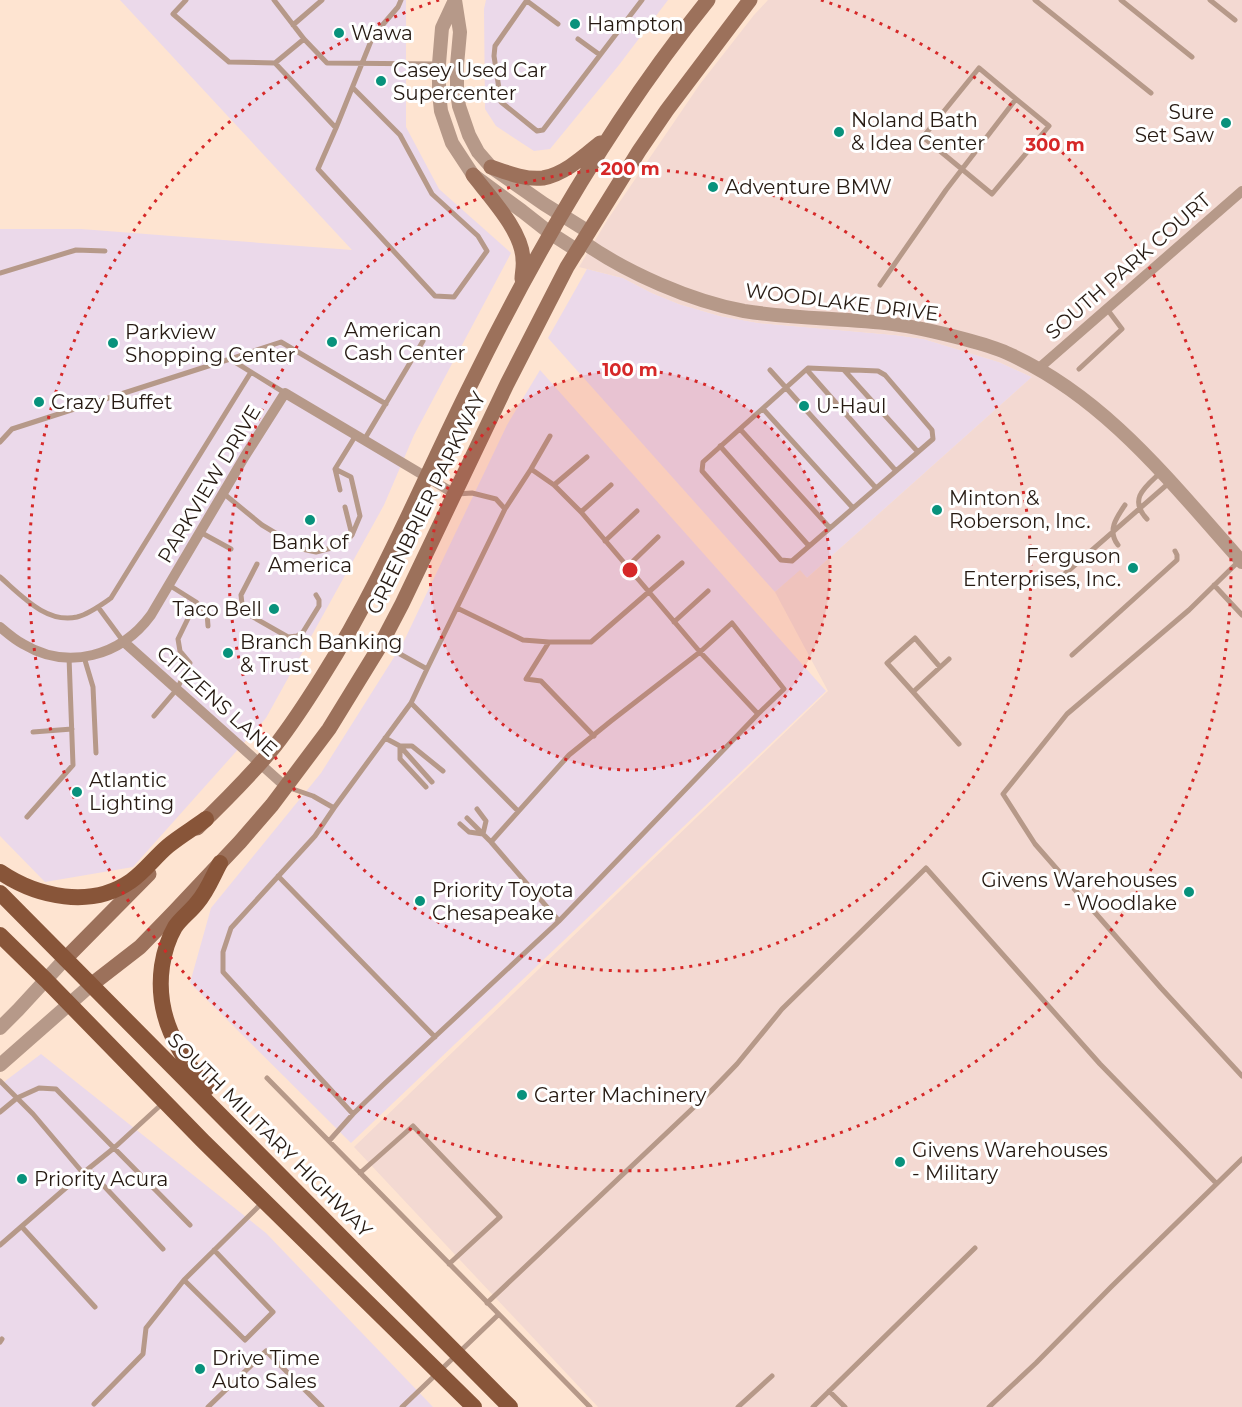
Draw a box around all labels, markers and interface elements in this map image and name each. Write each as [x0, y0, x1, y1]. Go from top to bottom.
place label: Hampton [587, 12, 684, 36]
marker: Hampton [568, 17, 582, 31]
place label: Wawa [351, 21, 413, 45]
marker: Wawa [332, 26, 346, 40]
place label: Casey Used Car Supercenter [393, 58, 547, 105]
marker: Casey Used Car Supercenter [374, 74, 388, 88]
place label: Sure Set Saw [1135, 100, 1214, 147]
place label: Noland Bath & Idea Center [851, 108, 985, 155]
marker: Sure Set Saw [1219, 116, 1233, 130]
marker: Noland Bath & Idea Center [832, 125, 846, 139]
text: 300 m [1024, 134, 1085, 156]
text: 200 m [600, 158, 660, 180]
place label: Adventure BMW [725, 175, 892, 199]
marker: Adventure BMW [706, 180, 720, 194]
street label: SOUTH PARK COURT [1040, 187, 1216, 344]
street label: WOODLAKE DRIVE [744, 278, 940, 326]
place label: American Cash Center [344, 318, 466, 365]
place label: Parkview Shopping Center [125, 320, 296, 367]
marker: American Cash Center [325, 335, 339, 349]
marker: Parkview Shopping Center [106, 336, 120, 350]
text: 100 m [602, 359, 658, 381]
street label: GREENBRIER PARKWAY [362, 387, 491, 618]
place label: Crazy Buffet [51, 390, 172, 414]
place label: U-Haul [816, 394, 886, 418]
marker: Crazy Buffet [32, 395, 46, 409]
marker: U-Haul [797, 399, 811, 413]
street label: PARKVIEW DRIVE [152, 401, 266, 567]
place label: Minton & Roberson, Inc. [949, 486, 1090, 533]
marker: Minton & Roberson, Inc. [930, 503, 944, 517]
marker: Bank of America [303, 513, 317, 527]
place label: Bank of America [268, 530, 352, 577]
place label: Ferguson Enterprises, Inc. [963, 544, 1121, 591]
centre of rings [620, 560, 640, 580]
marker: Ferguson Enterprises, Inc. [1126, 561, 1140, 575]
place label: Taco Bell [173, 597, 262, 621]
marker: Taco Bell [267, 602, 281, 616]
place label: Branch Banking & Trust [240, 630, 402, 677]
street label: CITIZENS LANE [152, 641, 282, 761]
marker: Branch Banking & Trust [221, 646, 235, 660]
place label: Atlantic Lighting [89, 768, 174, 815]
marker: Atlantic Lighting [70, 785, 84, 799]
place label: Givens Warehouses - Woodlake [981, 868, 1177, 915]
place label: Priority Toyota Chesapeake [432, 878, 573, 925]
marker: Givens Warehouses - Woodlake [1182, 885, 1196, 899]
marker: Priority Toyota Chesapeake [413, 894, 427, 908]
street label: SOUTH MILITARY HIGHWAY [163, 1028, 377, 1242]
place label: Carter Machinery [534, 1083, 707, 1107]
marker: Carter Machinery [515, 1088, 529, 1102]
place label: Givens Warehouses - Military [912, 1138, 1108, 1185]
marker: Givens Warehouses - Military [893, 1155, 907, 1169]
place label: Priority Acura [34, 1167, 168, 1191]
marker: Priority Acura [15, 1172, 29, 1186]
place label: Drive Time Auto Sales [212, 1346, 320, 1393]
marker: Drive Time Auto Sales [193, 1362, 207, 1376]

